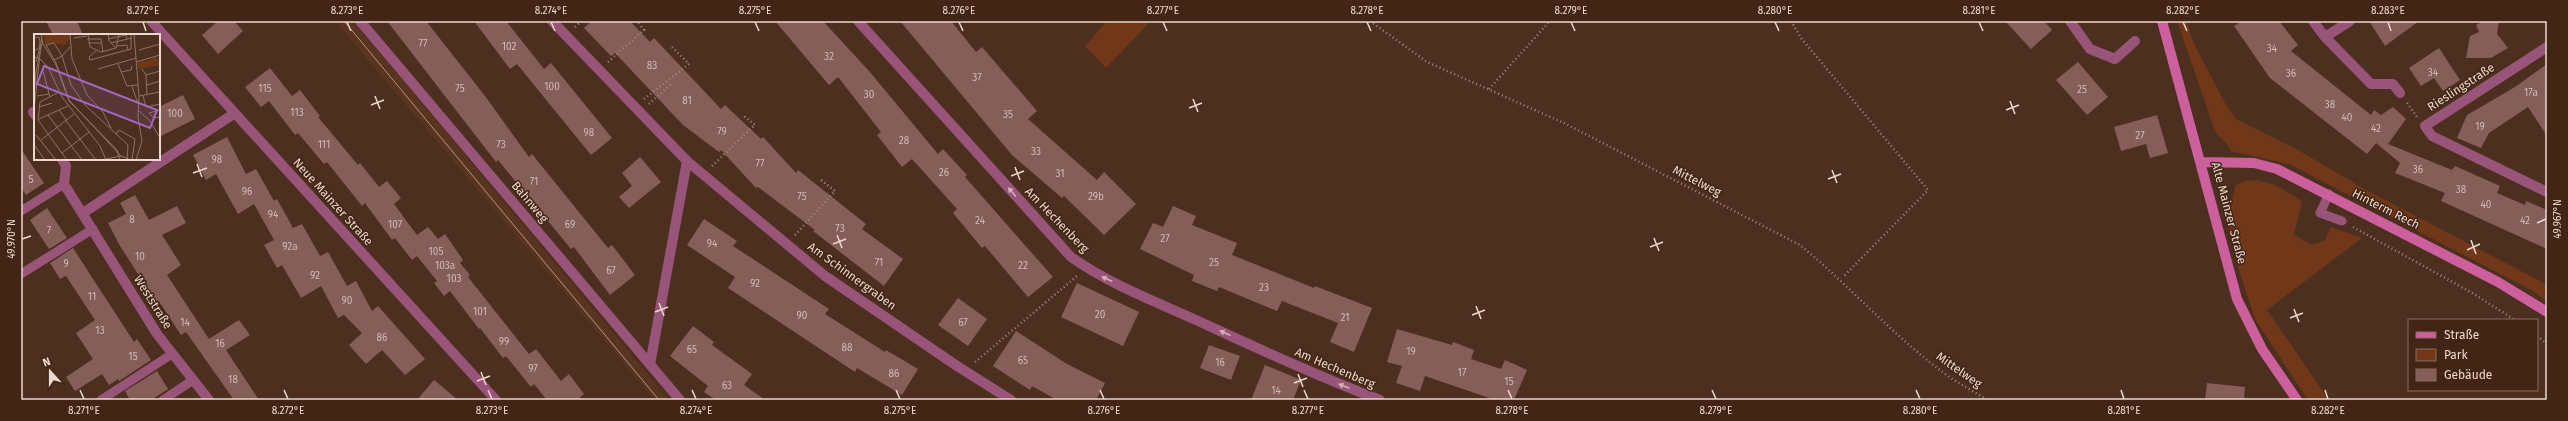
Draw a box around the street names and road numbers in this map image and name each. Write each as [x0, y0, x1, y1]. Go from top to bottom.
street label: Rieslingstraße [2425, 60, 2497, 114]
street label: Neue Mainzer Straße [290, 156, 376, 248]
street label: Alte Mainzer Straße [2209, 160, 2249, 266]
street label: Mittelweg [1670, 163, 1724, 200]
street label: Bahnweg [509, 179, 552, 226]
street label: Am Hechenberg [1022, 184, 1092, 256]
street label: Hinterm Rech [2350, 186, 2422, 232]
street label: Am Schinnergraben [805, 239, 899, 313]
street label: Weststraße [131, 273, 175, 331]
street label: Am Hechenberg [1293, 345, 1378, 391]
street label: Mittelweg [1933, 349, 1985, 391]

